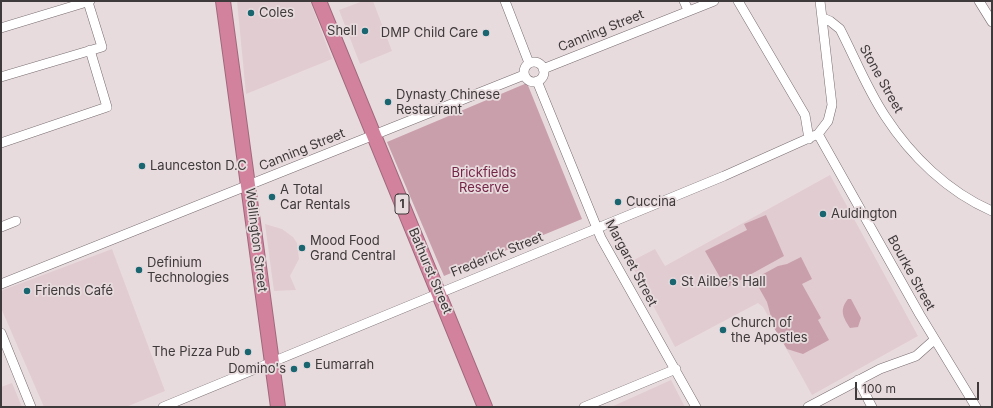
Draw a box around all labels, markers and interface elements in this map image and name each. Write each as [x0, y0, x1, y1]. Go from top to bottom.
place label: Coles [259, 5, 294, 21]
street label: Canning Street [556, 7, 646, 55]
marker: Coles [246, 8, 256, 18]
place label: Shell [327, 23, 357, 39]
place label: DMP Child Care [381, 25, 478, 41]
marker: Shell [360, 26, 370, 36]
marker: DMP Child Care [481, 28, 491, 38]
street label: Stone Street [856, 42, 906, 116]
place label: Dynasty Chinese Restaurant [396, 87, 500, 118]
marker: Dynasty Chinese Restaurant [383, 97, 393, 107]
street label: Canning Street [257, 126, 347, 174]
place label: Launceston D.C [150, 158, 247, 174]
marker: Launceston D.C [137, 161, 147, 171]
park label: Brickfields Reserve [452, 165, 516, 196]
place label: A Total Car Rentals [280, 182, 350, 213]
street label: Wellington Street [242, 187, 270, 293]
marker: A Total Car Rentals [267, 192, 277, 202]
road number: 1 [395, 194, 409, 214]
place label: Cuccina [626, 194, 676, 210]
marker: Cuccina [613, 197, 623, 207]
place label: Auldington [831, 206, 897, 222]
marker: Auldington [818, 209, 828, 219]
street label: Margaret Street [602, 217, 660, 309]
street label: Bathurst Street [405, 226, 455, 316]
street label: Frederick Street [449, 229, 545, 281]
place label: Mood Food Grand Central [310, 233, 396, 264]
street label: Bourke Street [884, 233, 938, 313]
marker: Mood Food Grand Central [297, 243, 307, 253]
place label: Definium Technologies [147, 255, 229, 286]
marker: Definium Technologies [134, 265, 144, 275]
place label: St Ailbe's Hall [681, 274, 766, 290]
marker: St Ailbe's Hall [668, 277, 678, 287]
place label: Friends Café [35, 283, 113, 299]
marker: Friends Café [22, 286, 32, 296]
place label: Church of the Apostles [731, 315, 808, 346]
marker: Church of the Apostles [718, 325, 728, 335]
place label: The Pizza Pub [152, 344, 240, 360]
marker: The Pizza Pub [243, 347, 253, 357]
place label: Eumarrah [315, 357, 374, 373]
marker: Eumarrah [302, 360, 312, 370]
place label: Domino's [228, 361, 286, 377]
marker: Domino's [289, 364, 299, 374]
scale bar [857, 374, 981, 400]
text: 100 m [862, 381, 896, 396]

